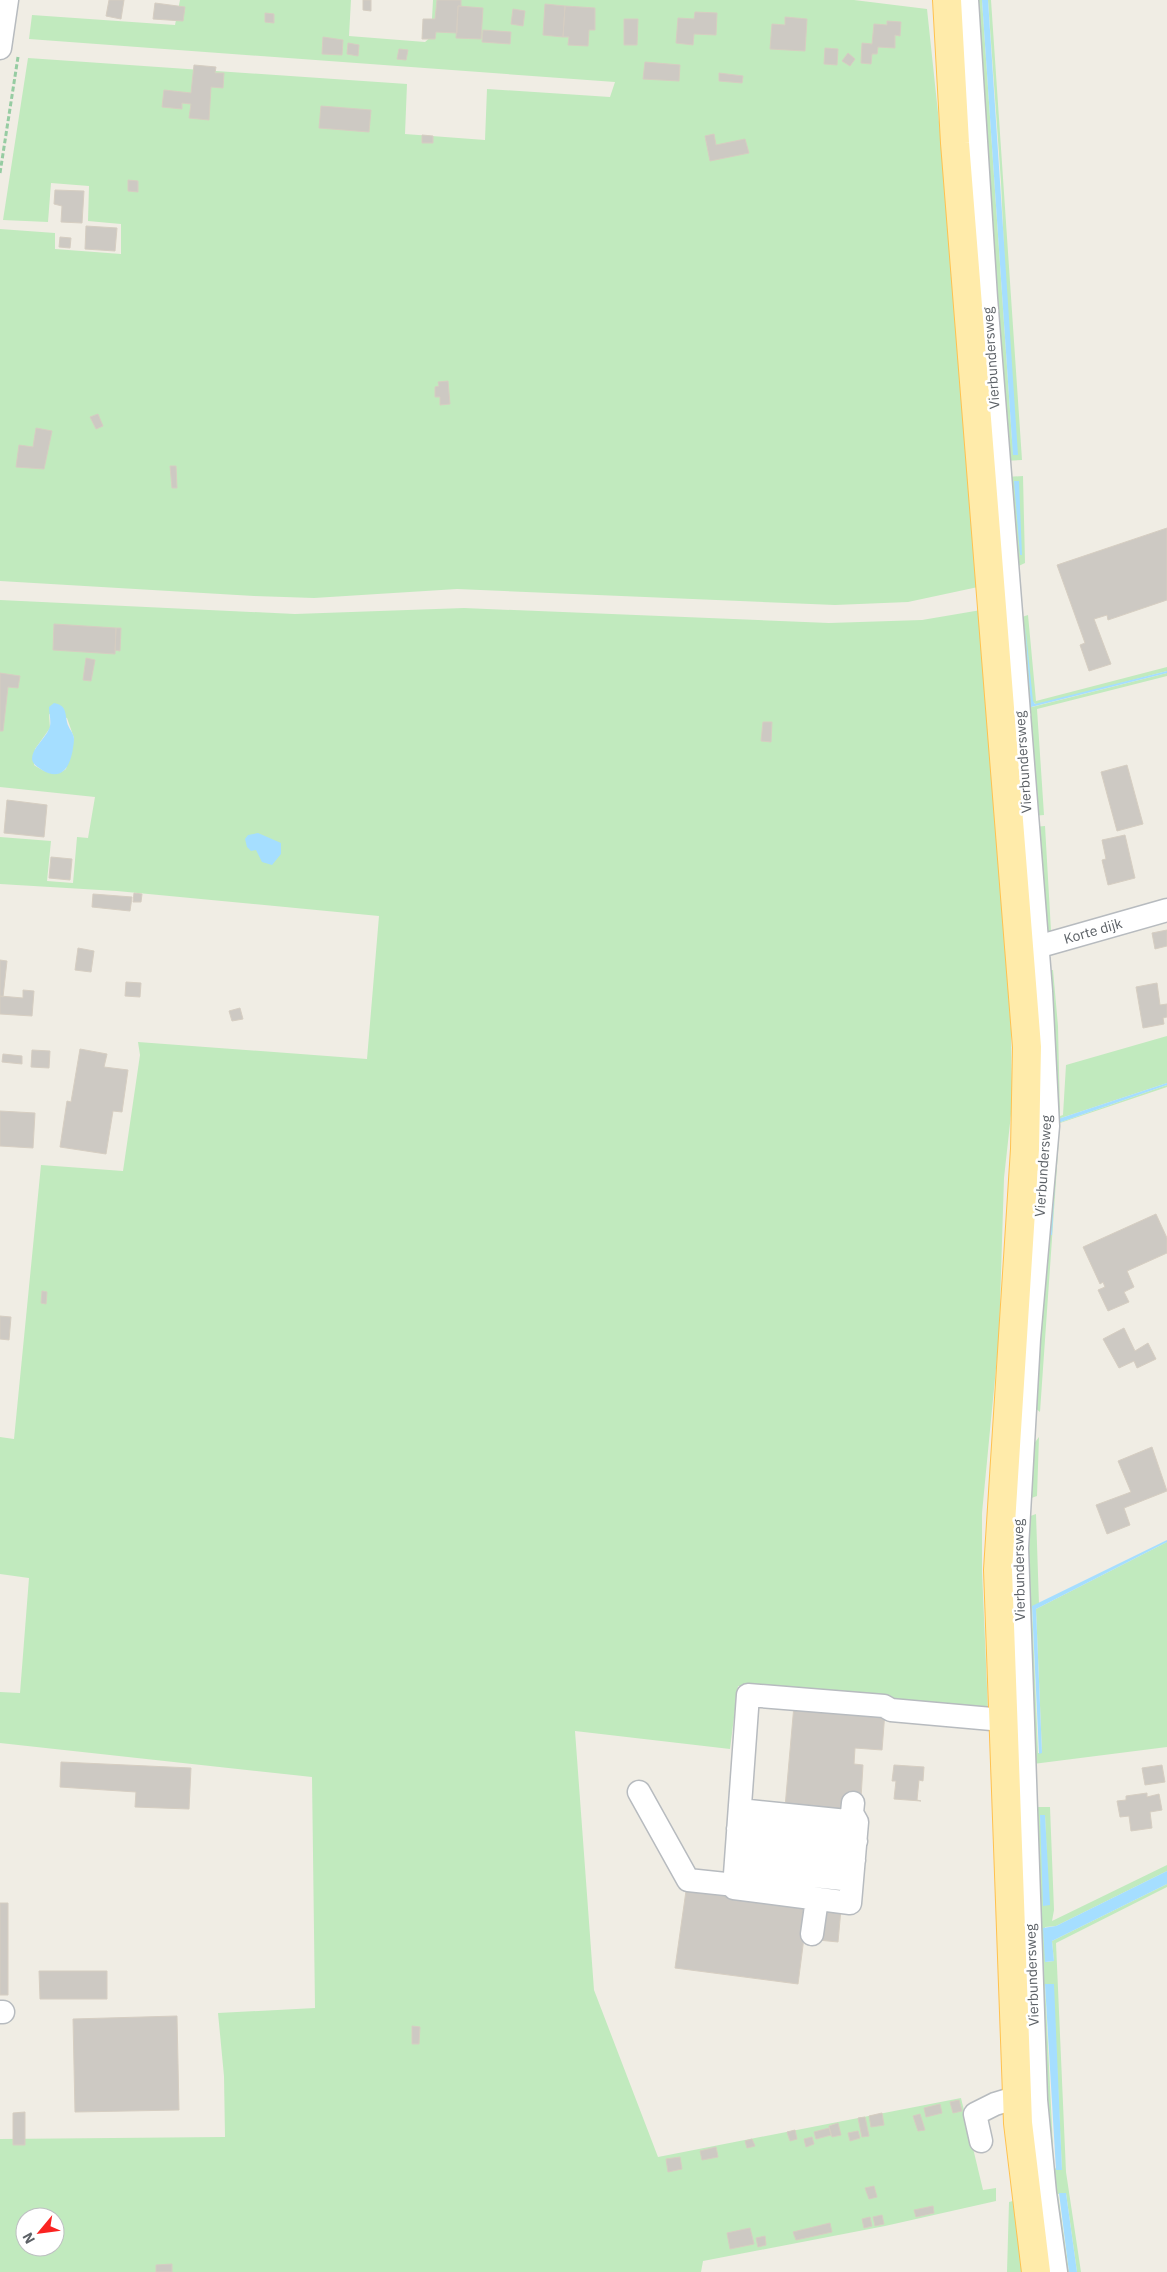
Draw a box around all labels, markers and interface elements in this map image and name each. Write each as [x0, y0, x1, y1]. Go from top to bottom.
street label: Vierbundersweg [978, 306, 1004, 410]
street label: Vierbundersweg [1010, 710, 1036, 814]
street label: Korte dijk [1062, 914, 1125, 948]
street label: Vierbundersweg [1030, 1114, 1056, 1218]
street label: Vierbundersweg [1009, 1518, 1029, 1621]
street label: Vierbundersweg [1021, 1923, 1043, 2026]
north arrow [15, 2207, 65, 2257]
text: N [18, 2230, 39, 2247]

